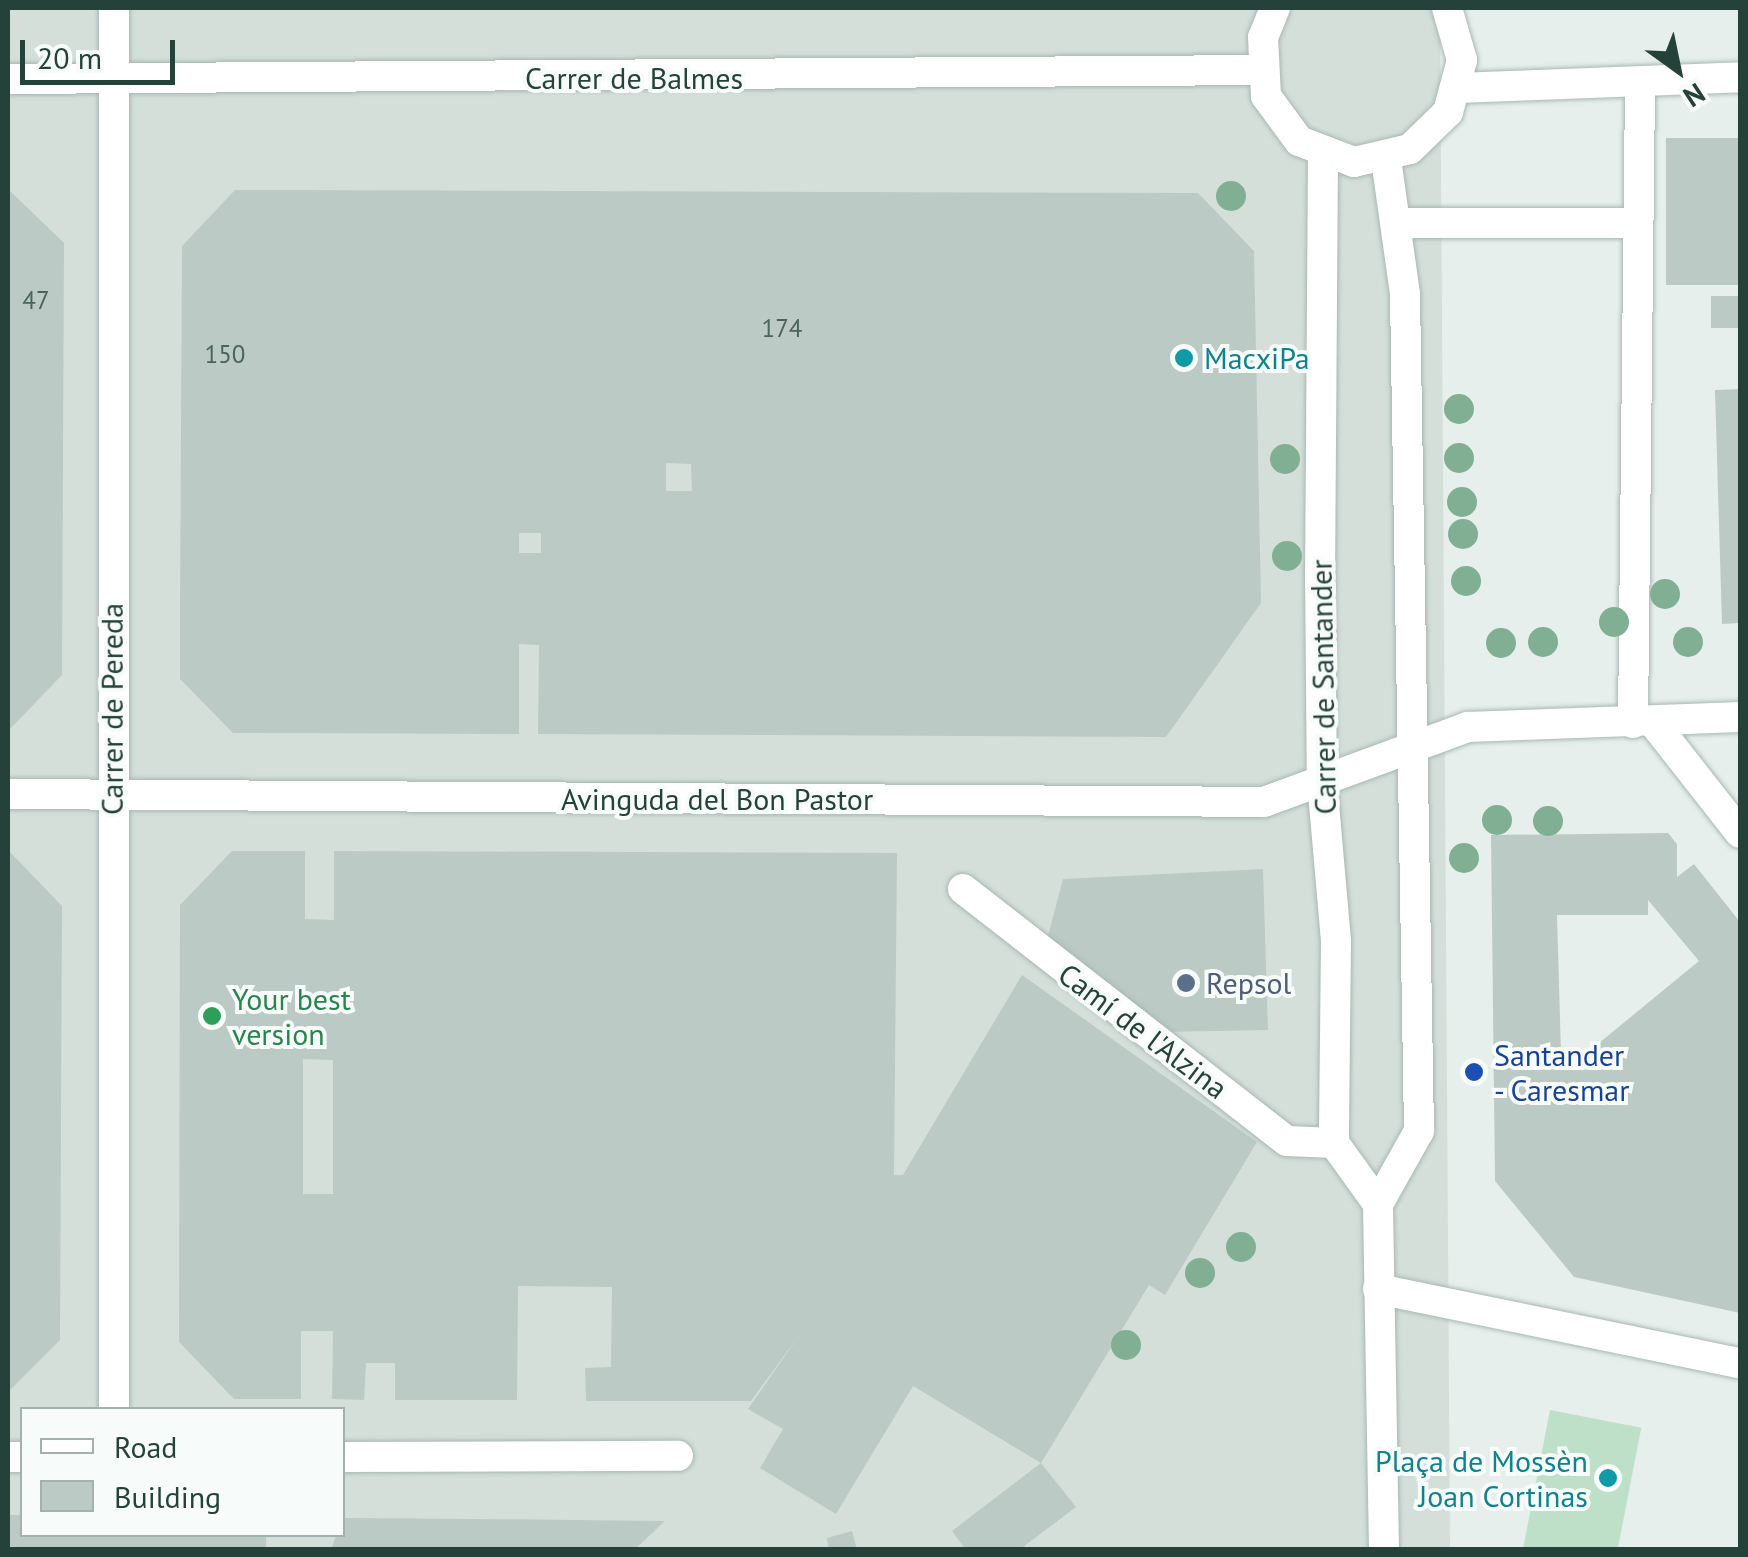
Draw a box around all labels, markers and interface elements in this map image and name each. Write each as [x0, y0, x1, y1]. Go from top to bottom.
scale bar [25, 20, 180, 82]
north arrow [1628, 20, 1728, 120]
text: 20 m [37, 38, 102, 77]
street label: Carrer de Balmes [525, 60, 743, 96]
text: N [1677, 75, 1712, 116]
house number: 47 [22, 285, 50, 315]
house number: 174 [762, 313, 802, 343]
house number: 150 [205, 339, 245, 369]
place label: MacxiPa [1204, 340, 1310, 376]
marker: MacxiPa [1173, 347, 1195, 369]
street label: Carrer de Santander [1303, 559, 1343, 815]
street label: Carrer de Pereda [94, 603, 130, 815]
street label: Avinguda del Bon Pastor [561, 781, 873, 817]
street label: Camí de l'Alzina [1052, 956, 1234, 1106]
place label: Repsol [1206, 965, 1291, 1001]
marker: Repsol [1175, 972, 1197, 994]
place label: Your best version [232, 981, 351, 1052]
marker: Your best version [201, 1005, 223, 1027]
place label: Santander - Caresmar [1494, 1037, 1632, 1108]
marker: Santander - Caresmar [1463, 1061, 1485, 1083]
legend [20, 1407, 345, 1537]
text: Road [114, 1427, 178, 1466]
place label: Plaça de Mossèn Joan Cortinas [1375, 1443, 1588, 1514]
marker: Plaça de Mossèn Joan Cortinas [1597, 1467, 1619, 1489]
text: Building [114, 1477, 221, 1516]

